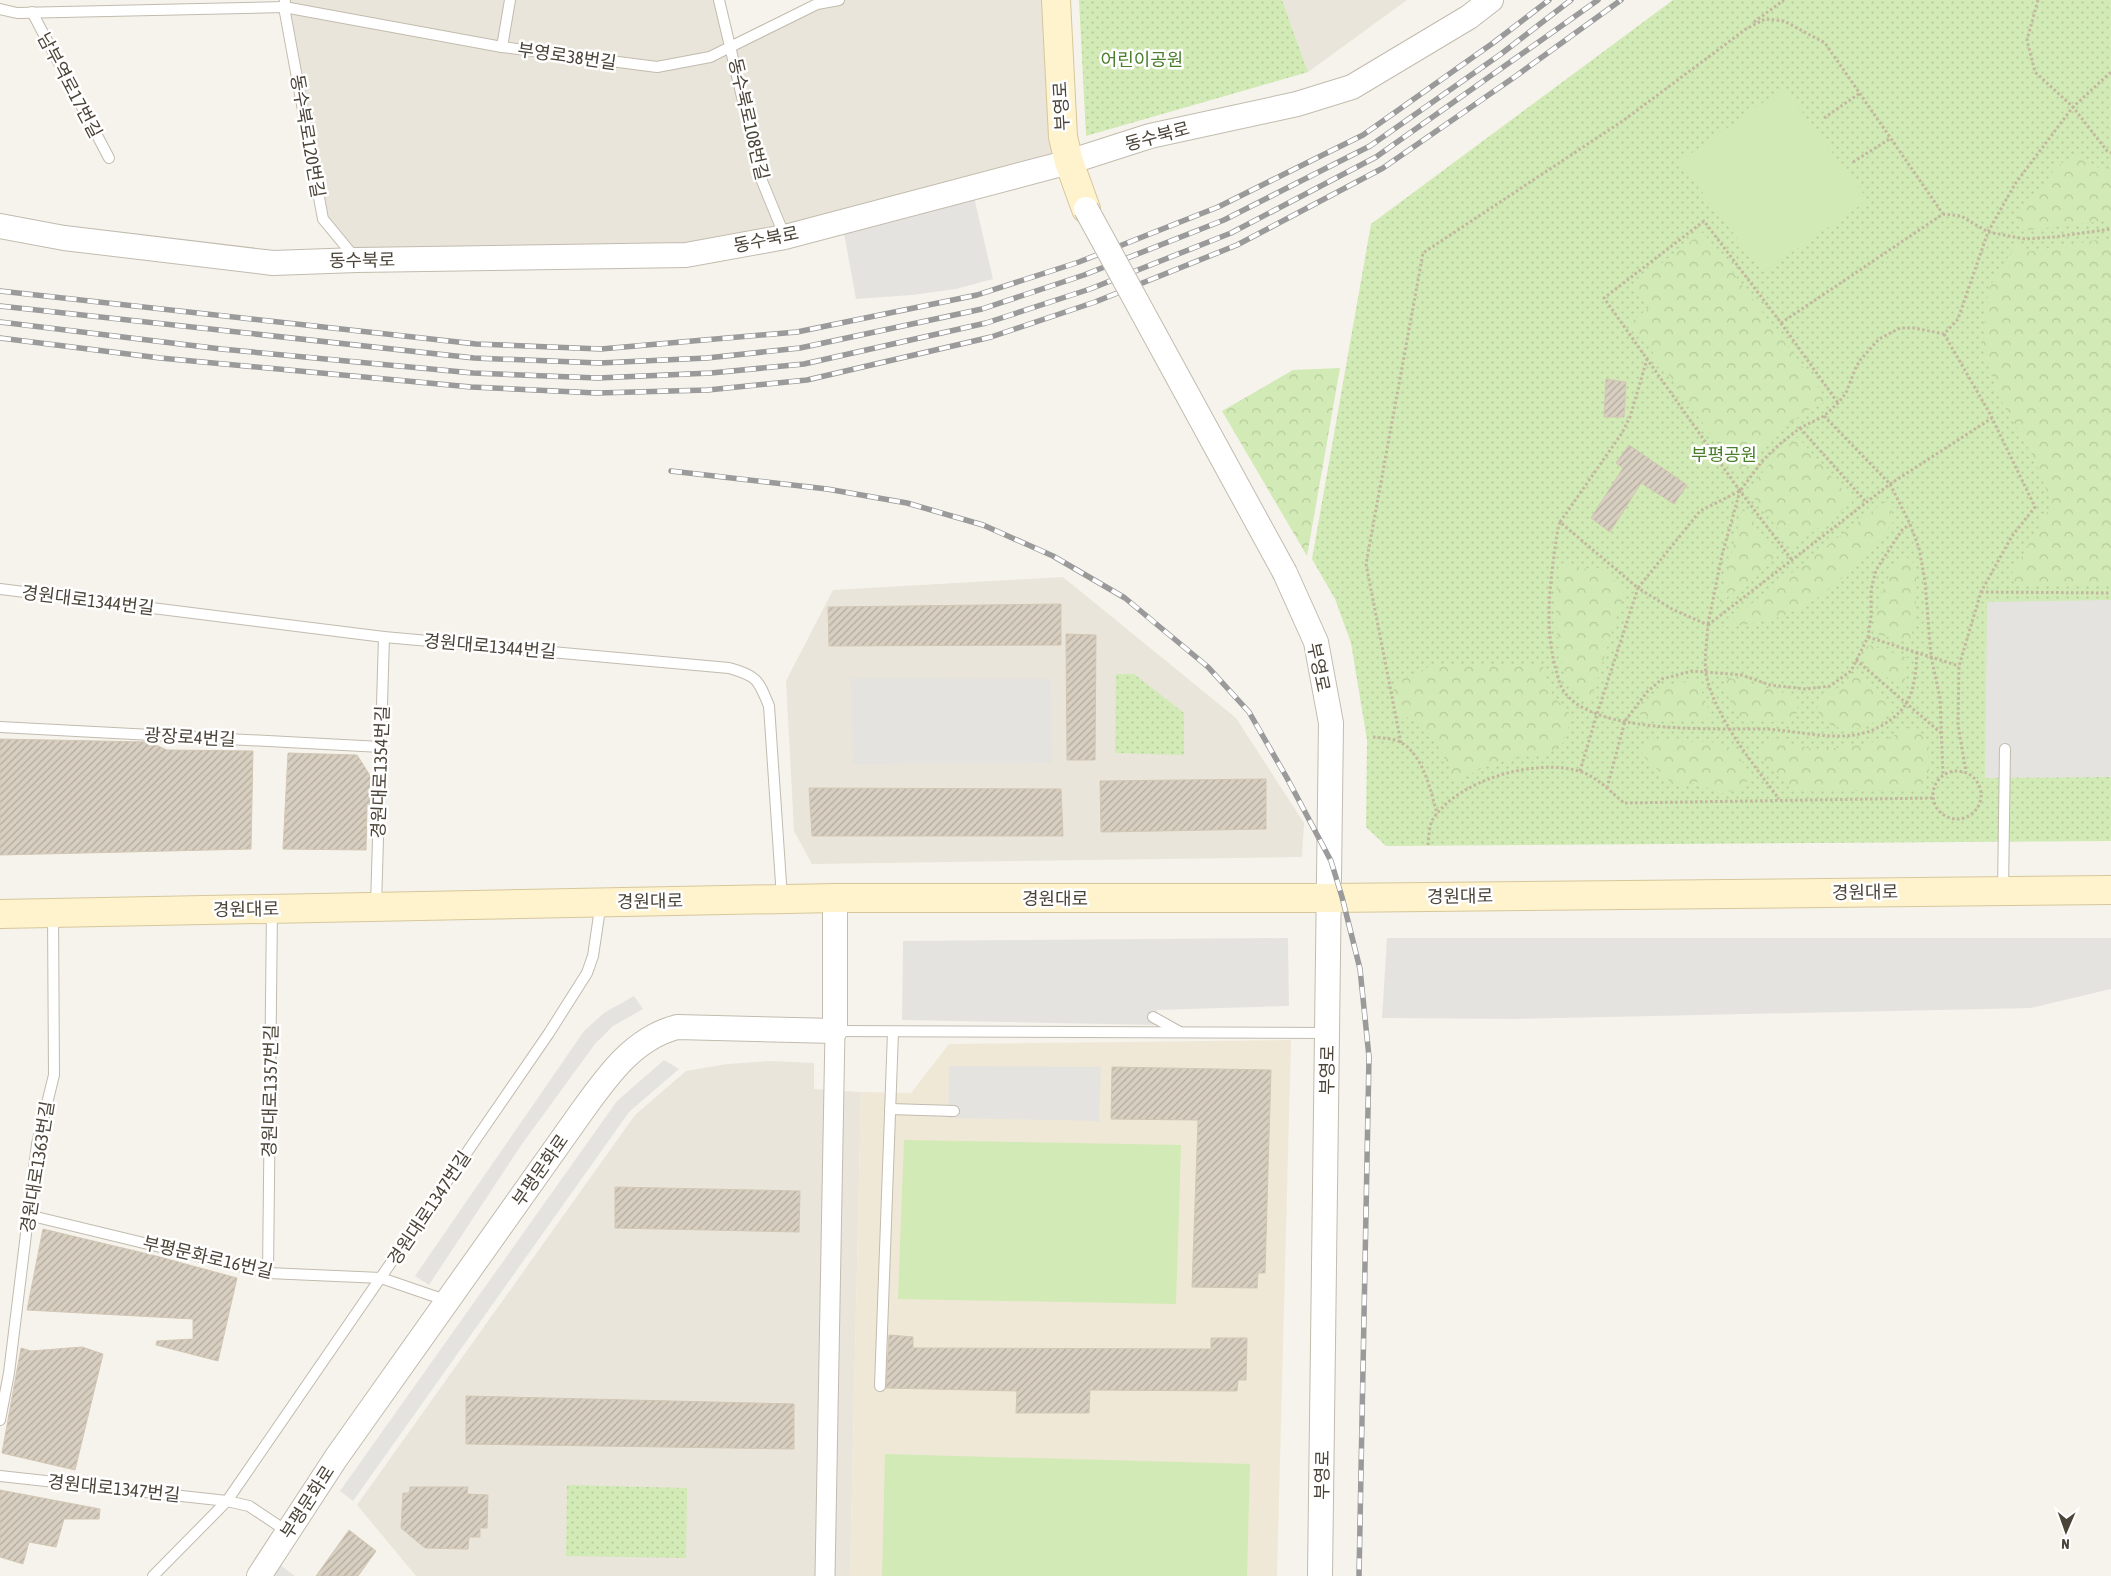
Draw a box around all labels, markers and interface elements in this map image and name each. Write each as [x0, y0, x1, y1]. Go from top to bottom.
street label: 남부역로17번길 [33, 29, 107, 141]
street label: 부영로38번길 [516, 39, 618, 73]
park label: 어린이공원 [1101, 49, 1183, 70]
street label: 동수북로108번길 [725, 56, 773, 182]
street label: 동수북로120번길 [287, 73, 329, 199]
street label: 부영로 [1049, 81, 1073, 131]
street label: 동수북로 [1122, 117, 1192, 155]
street label: 동수북로 [731, 222, 801, 256]
street label: 동수북로 [329, 249, 395, 271]
park label: 부평공원 [1691, 444, 1757, 465]
street label: 경원대로1344번길 [21, 581, 155, 619]
street label: 경원대로1344번길 [423, 630, 557, 662]
street label: 부영로 [1304, 641, 1334, 693]
street label: 경원대로1354번길 [367, 705, 393, 839]
street label: 광장로4번길 [144, 724, 236, 750]
street label: 경원대로 [1832, 881, 1898, 903]
street label: 경원대로 [1427, 885, 1493, 907]
street label: 경원대로 [1022, 888, 1088, 909]
street label: 경원대로 [617, 890, 683, 912]
street label: 경원대로 [213, 898, 279, 920]
street label: 경원대로1357번길 [258, 1024, 282, 1158]
street label: 부영로 [1316, 1045, 1338, 1095]
street label: 경원대로1363번길 [16, 1100, 58, 1234]
street label: 부평문화로 [508, 1130, 572, 1210]
street label: 경원대로1347번길 [383, 1147, 475, 1269]
street label: 부평문화로16번길 [141, 1232, 275, 1282]
street label: 부영로 [1311, 1450, 1333, 1500]
street label: 부평문화로 [276, 1462, 338, 1542]
street label: 경원대로1347번길 [47, 1471, 181, 1505]
north arrow [2041, 1506, 2091, 1556]
text: N [2061, 1536, 2070, 1552]

